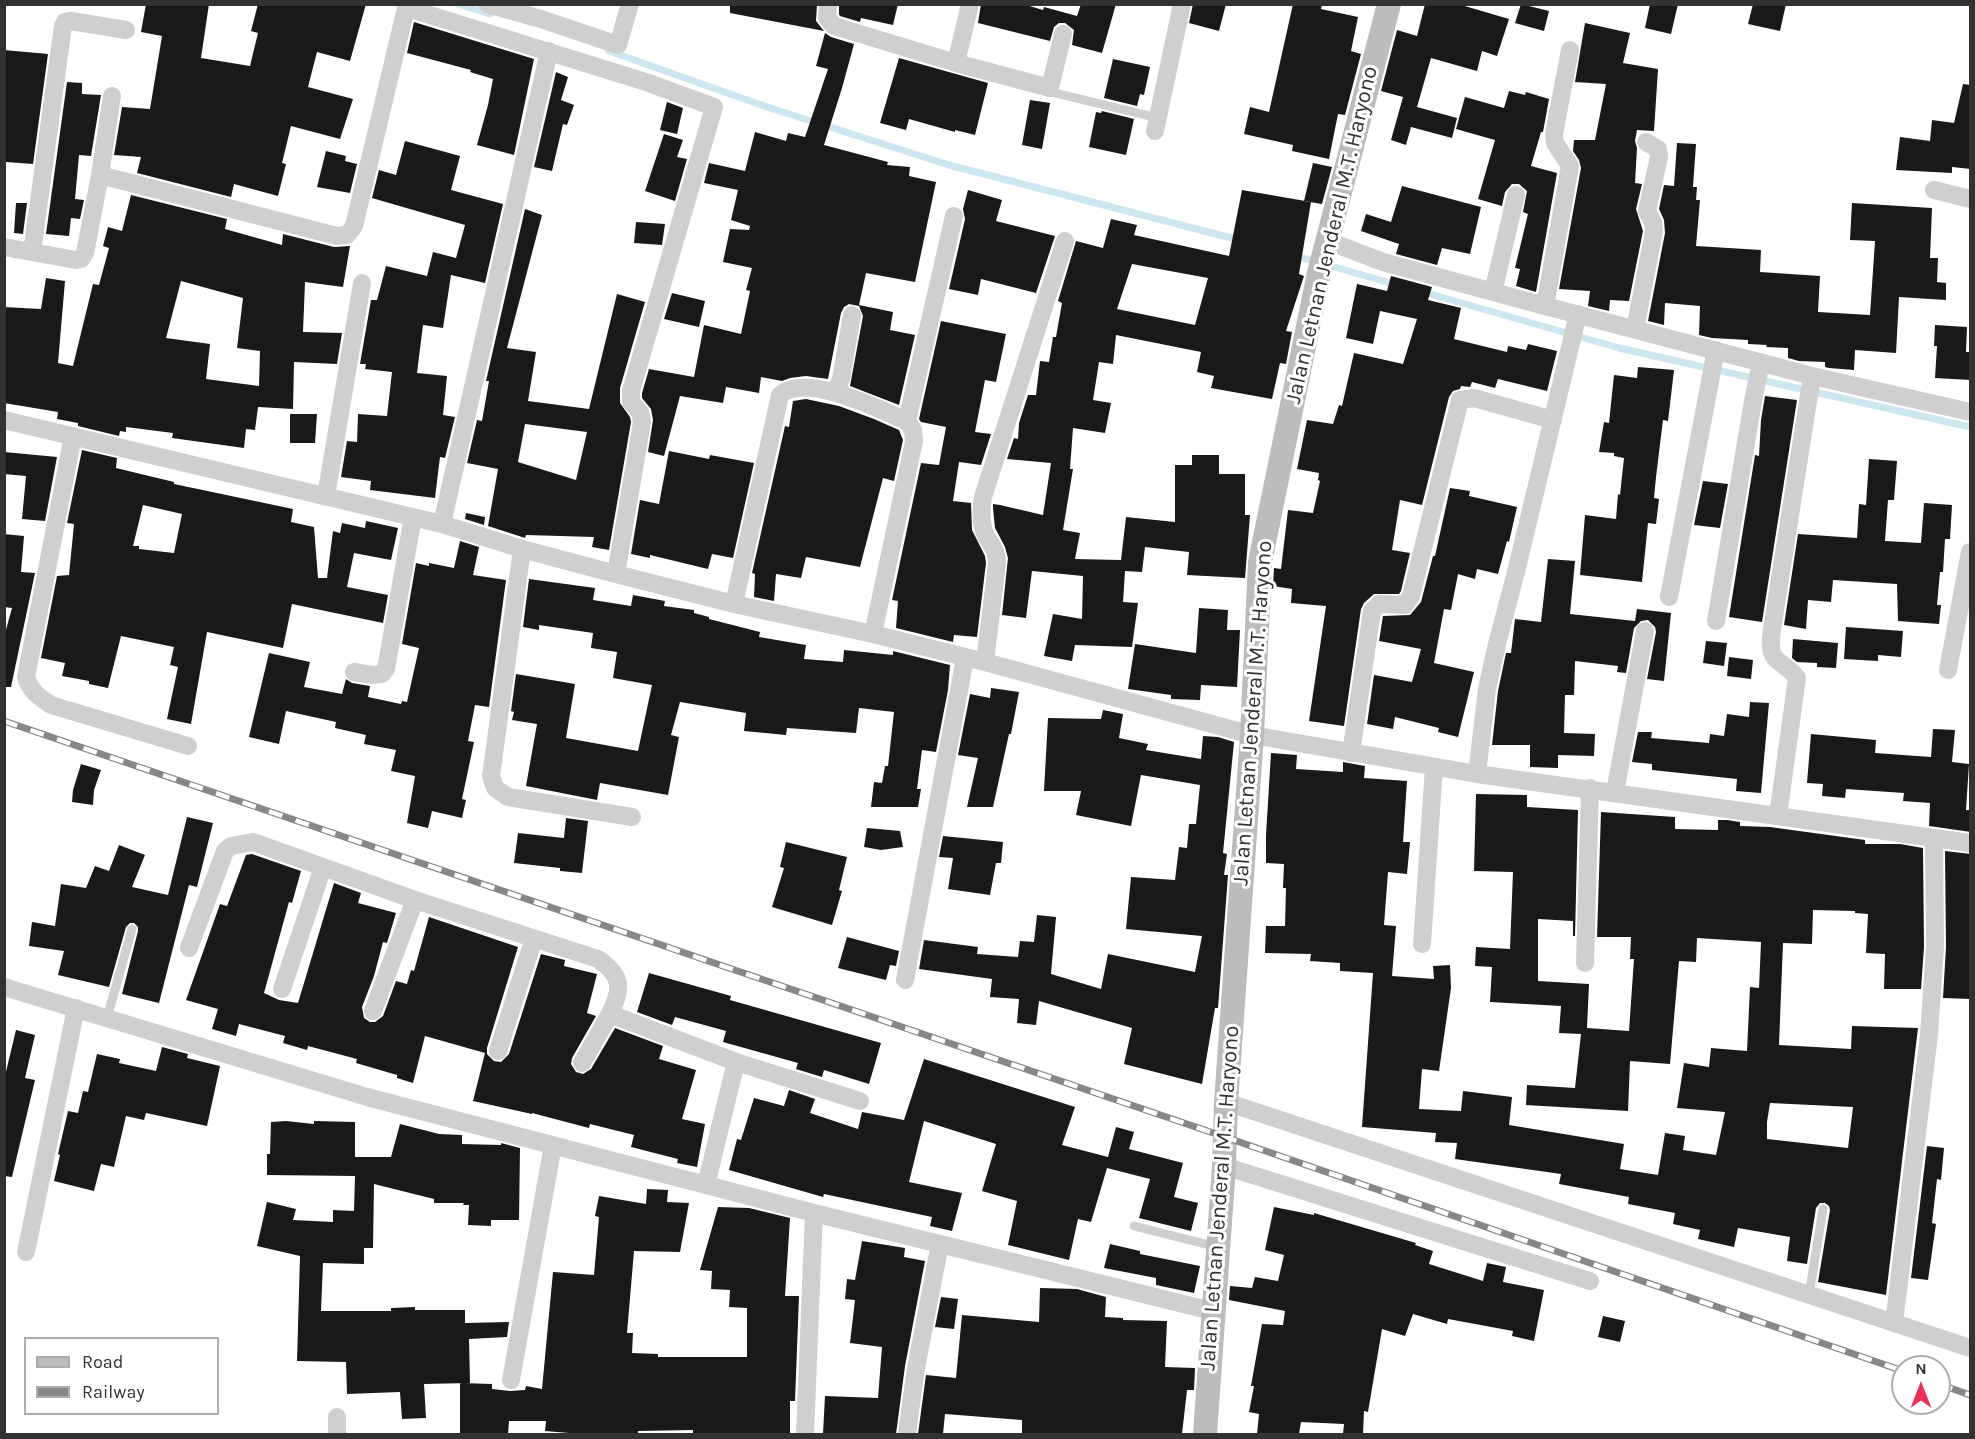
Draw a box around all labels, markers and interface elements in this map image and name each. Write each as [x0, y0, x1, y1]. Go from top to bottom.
street label: Jalan Letnan Jenderal M.T. Haryono [1280, 64, 1384, 406]
street label: Jalan Letnan Jenderal M.T. Haryono [1228, 540, 1278, 886]
street label: Jalan Letnan Jenderal M.T. Haryono [1195, 1025, 1245, 1371]
legend [24, 1337, 219, 1415]
text: Road [82, 1351, 123, 1373]
north arrow [1891, 1355, 1951, 1415]
text: N [1915, 1359, 1927, 1378]
text: Railway [82, 1381, 145, 1403]

